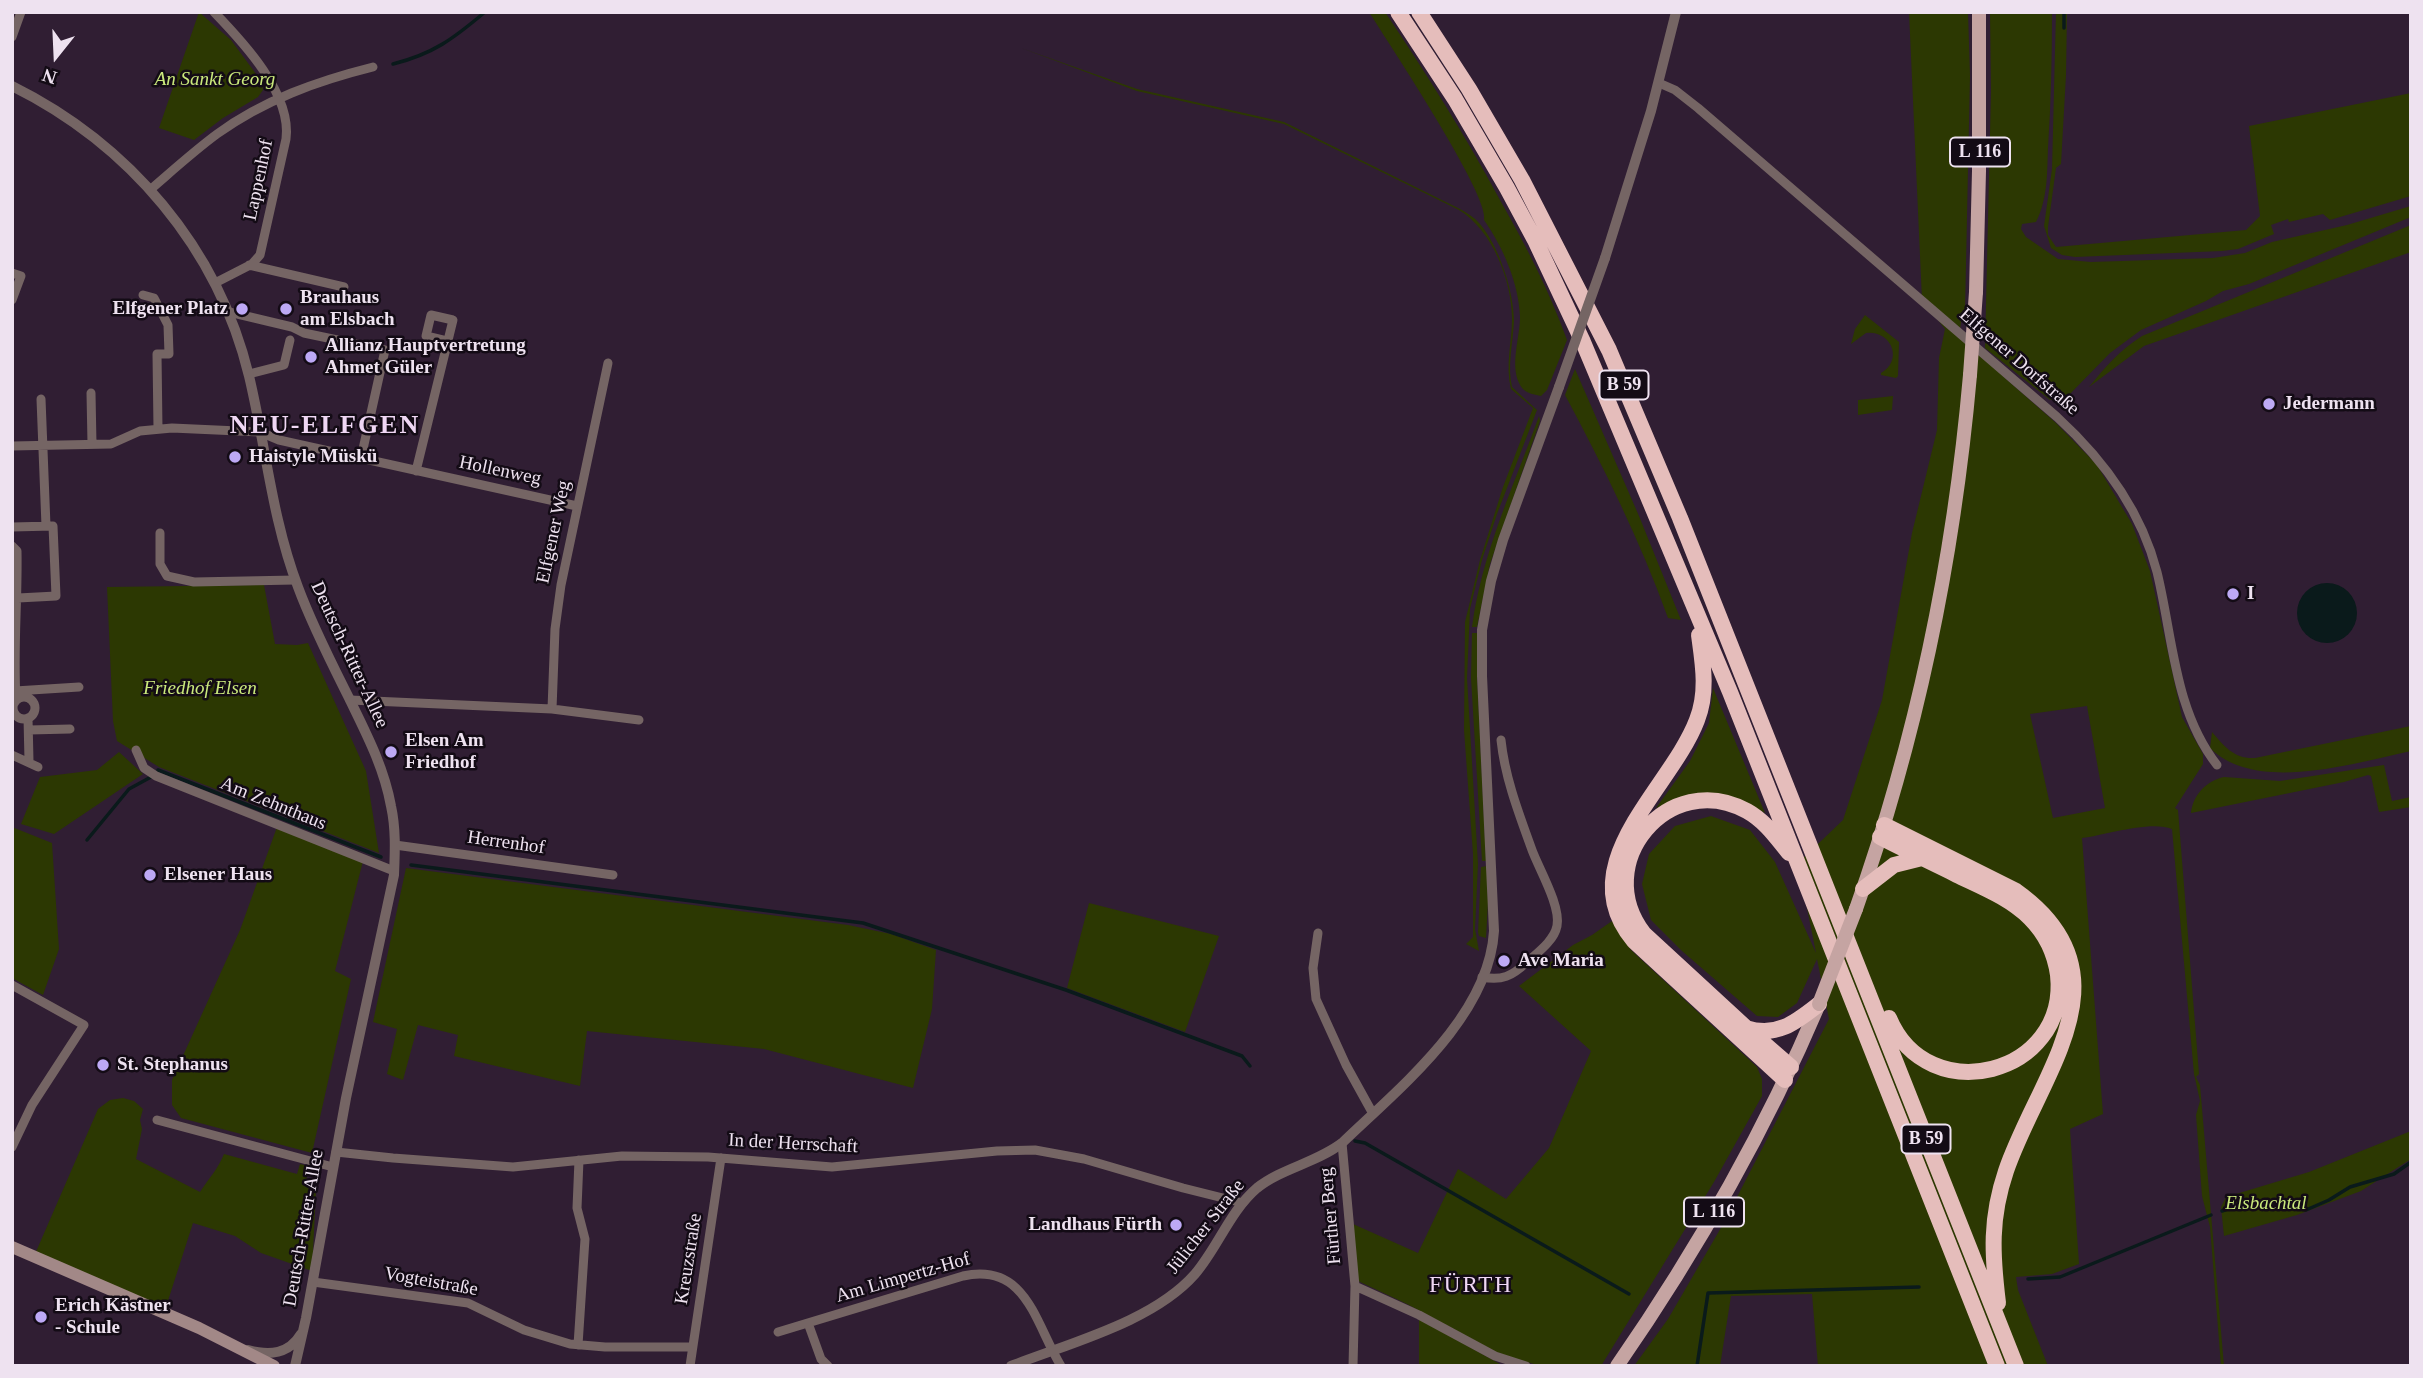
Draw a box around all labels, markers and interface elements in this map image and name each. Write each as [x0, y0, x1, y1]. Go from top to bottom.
north arrow [21, 21, 91, 91]
text: N [40, 64, 59, 89]
park label: An Sankt Georg [155, 69, 275, 91]
street label: Lappenhof [239, 137, 279, 223]
road number: L 116 [1950, 138, 2010, 167]
place label: Brauhaus am Elsbach [300, 287, 394, 331]
place label: Elfgener Platz [112, 298, 228, 320]
marker: Elfgener Platz [234, 301, 250, 317]
marker: Brauhaus am Elsbach [278, 301, 294, 317]
street label: Elfgener Dorfstraße [1954, 304, 2084, 420]
place label: Allianz Hauptvertretung Ahmet Güler [325, 335, 526, 379]
marker: Allianz Hauptvertretung Ahmet Güler [303, 349, 319, 365]
road number: B 59 [1600, 370, 1648, 400]
place label: Jedermann [2283, 393, 2375, 415]
marker: Jedermann [2261, 396, 2277, 412]
district label: NEU-ELFGEN [231, 410, 419, 442]
place label: Haistyle Müskü [249, 446, 377, 468]
marker: Haistyle Müskü [227, 449, 243, 465]
street label: Hollenweg [457, 451, 543, 491]
street label: Elfgener Weg [532, 479, 576, 585]
street label: Deutsch-Ritter-Allee [305, 578, 393, 732]
place label: I [2247, 583, 2254, 605]
marker: I [2225, 586, 2241, 602]
park label: Friedhof Elsen [143, 678, 257, 700]
place label: Elsen Am Friedhof [405, 730, 484, 774]
marker: Elsen Am Friedhof [383, 744, 399, 760]
street label: Am Zehnthaus [217, 772, 329, 836]
street label: Herrenhof [466, 826, 546, 860]
place label: Elsener Haus [164, 864, 272, 886]
marker: Elsener Haus [142, 867, 158, 883]
place label: Ave Maria [1518, 950, 1604, 972]
marker: Ave Maria [1496, 953, 1512, 969]
place label: St. Stephanus [117, 1054, 228, 1076]
marker: St. Stephanus [95, 1057, 111, 1073]
road number: B 59 [1902, 1124, 1951, 1154]
street label: In der Herrschaft [728, 1129, 858, 1159]
street label: Deutsch-Ritter-Allee [279, 1148, 329, 1308]
street label: Fürther Berg [1315, 1167, 1347, 1265]
street label: Jülicher Straße [1162, 1175, 1250, 1279]
park label: Elsbachtal [2225, 1193, 2307, 1215]
road number: L 116 [1684, 1198, 1744, 1226]
street label: Kreuzstraße [671, 1212, 707, 1306]
place label: Landhaus Fürth [1028, 1214, 1162, 1236]
marker: Landhaus Fürth [1168, 1217, 1184, 1233]
street label: Am Limpertz-Hof [833, 1248, 973, 1308]
street label: Vogteistraße [382, 1263, 480, 1301]
district label: FÜRTH [1430, 1272, 1512, 1300]
place label: Erich Kästner - Schule [55, 1295, 171, 1339]
marker: Erich Kästner - Schule [33, 1309, 49, 1325]

